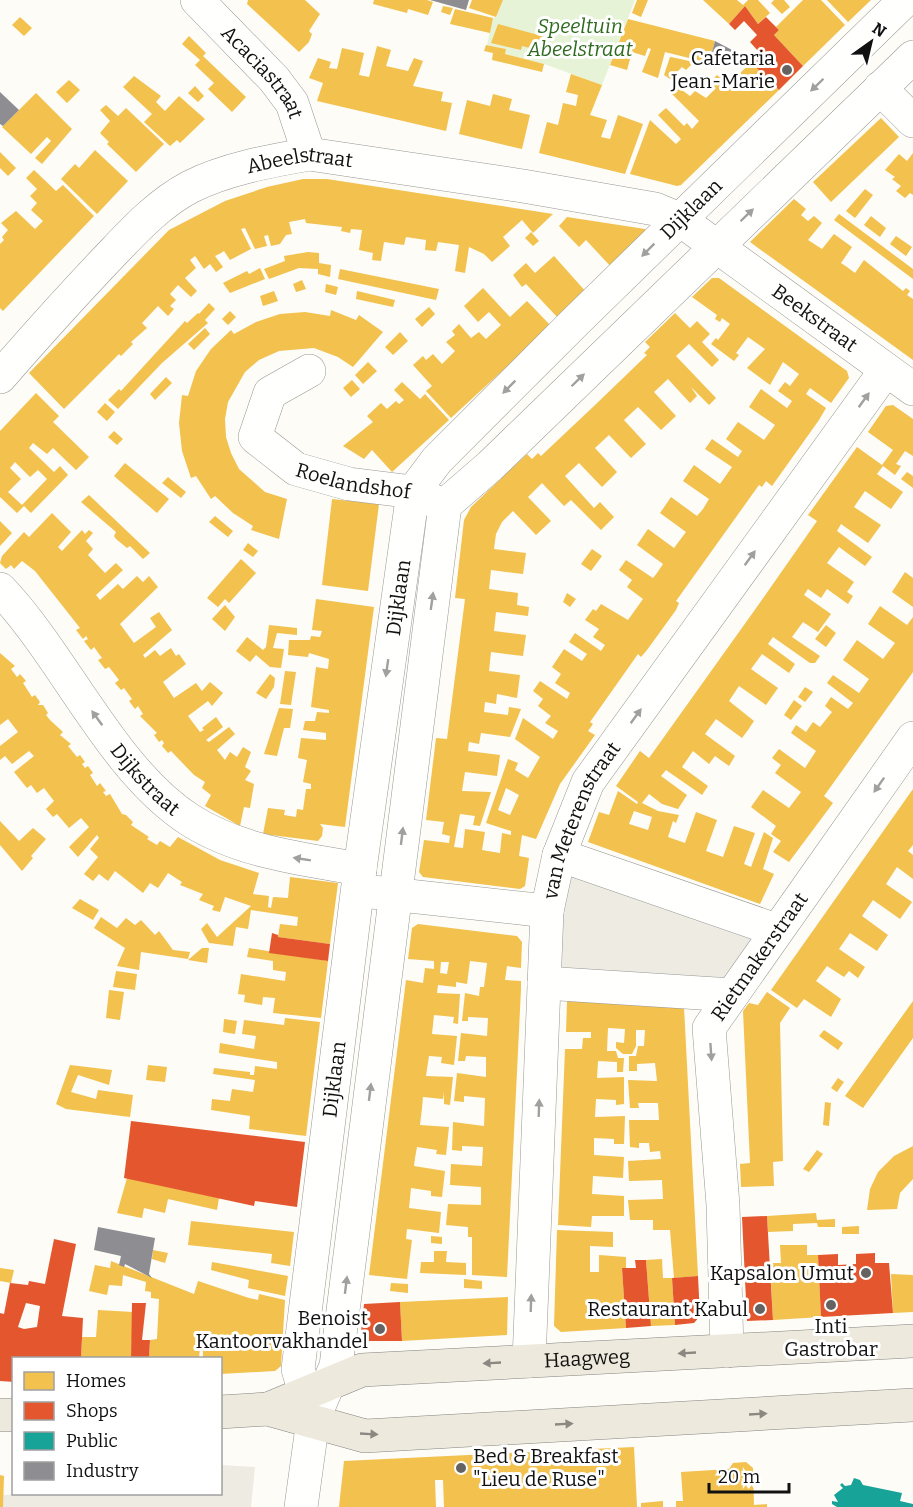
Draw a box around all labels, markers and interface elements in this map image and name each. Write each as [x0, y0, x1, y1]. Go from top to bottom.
north arrow [841, 12, 901, 72]
park label: Speeltuin Abeelstraat [526, 14, 633, 61]
text: N [869, 19, 890, 41]
street label: Acaciastraat [217, 20, 308, 121]
place label: Cafetaria Jean-Marie [670, 46, 775, 93]
marker: Cafetaria Jean-Marie [780, 63, 794, 77]
one-way arrow [811, 77, 825, 91]
street label: Abeelstraat [244, 142, 354, 178]
street label: Dijklaan [655, 173, 727, 244]
one-way arrow [740, 208, 755, 222]
one-way arrow [641, 242, 655, 256]
street label: Beekstraat [768, 279, 862, 357]
one-way arrow [570, 374, 584, 388]
one-way arrow [503, 380, 517, 394]
one-way arrow [858, 392, 870, 408]
street label: Roelandshof [293, 458, 414, 504]
one-way arrow [744, 550, 756, 566]
street label: Dijklaan [381, 558, 415, 637]
one-way arrow [428, 591, 437, 610]
one-way arrow [382, 659, 391, 678]
one-way arrow [630, 709, 642, 725]
one-way arrow [91, 711, 103, 727]
street label: van Meterenstraat [538, 737, 625, 902]
street label: Dijkstraat [106, 739, 185, 821]
one-way arrow [873, 777, 885, 793]
one-way arrow [397, 826, 407, 845]
one-way arrow [292, 855, 311, 864]
street label: Rietmakerstraat [706, 888, 813, 1025]
street label: Dijklaan [317, 1040, 351, 1119]
one-way arrow [706, 1042, 716, 1061]
one-way arrow [365, 1082, 375, 1101]
one-way arrow [535, 1098, 544, 1117]
place label: Kapsalon Umut [710, 1261, 854, 1285]
marker: Kapsalon Umut [859, 1266, 873, 1280]
one-way arrow [341, 1276, 351, 1295]
one-way arrow [527, 1293, 536, 1312]
place label: Restaurant Kabul [587, 1297, 748, 1321]
marker: Inti Gastrobar [824, 1298, 838, 1312]
marker: Restaurant Kabul [753, 1302, 767, 1316]
place label: Benoist Kantoorvakhandel [195, 1306, 368, 1353]
place label: Inti Gastrobar [784, 1314, 878, 1361]
marker: Benoist Kantoorvakhandel [373, 1322, 387, 1336]
street label: Haagweg [543, 1344, 631, 1372]
one-way arrow [677, 1348, 696, 1357]
legend [12, 1357, 222, 1495]
one-way arrow [483, 1359, 502, 1368]
text: Homes [66, 1370, 126, 1392]
text: Shops [66, 1400, 118, 1422]
one-way arrow [749, 1409, 768, 1418]
one-way arrow [554, 1420, 573, 1429]
text: Public [66, 1430, 118, 1452]
one-way arrow [360, 1430, 379, 1439]
place label: Bed & Breakfast "Lieu de Ruse" [473, 1444, 619, 1491]
scale bar [709, 1456, 788, 1494]
text: Industry [66, 1460, 139, 1482]
marker: Bed & Breakfast "Lieu de Ruse" [454, 1461, 468, 1475]
text: 20 m [718, 1466, 760, 1488]

